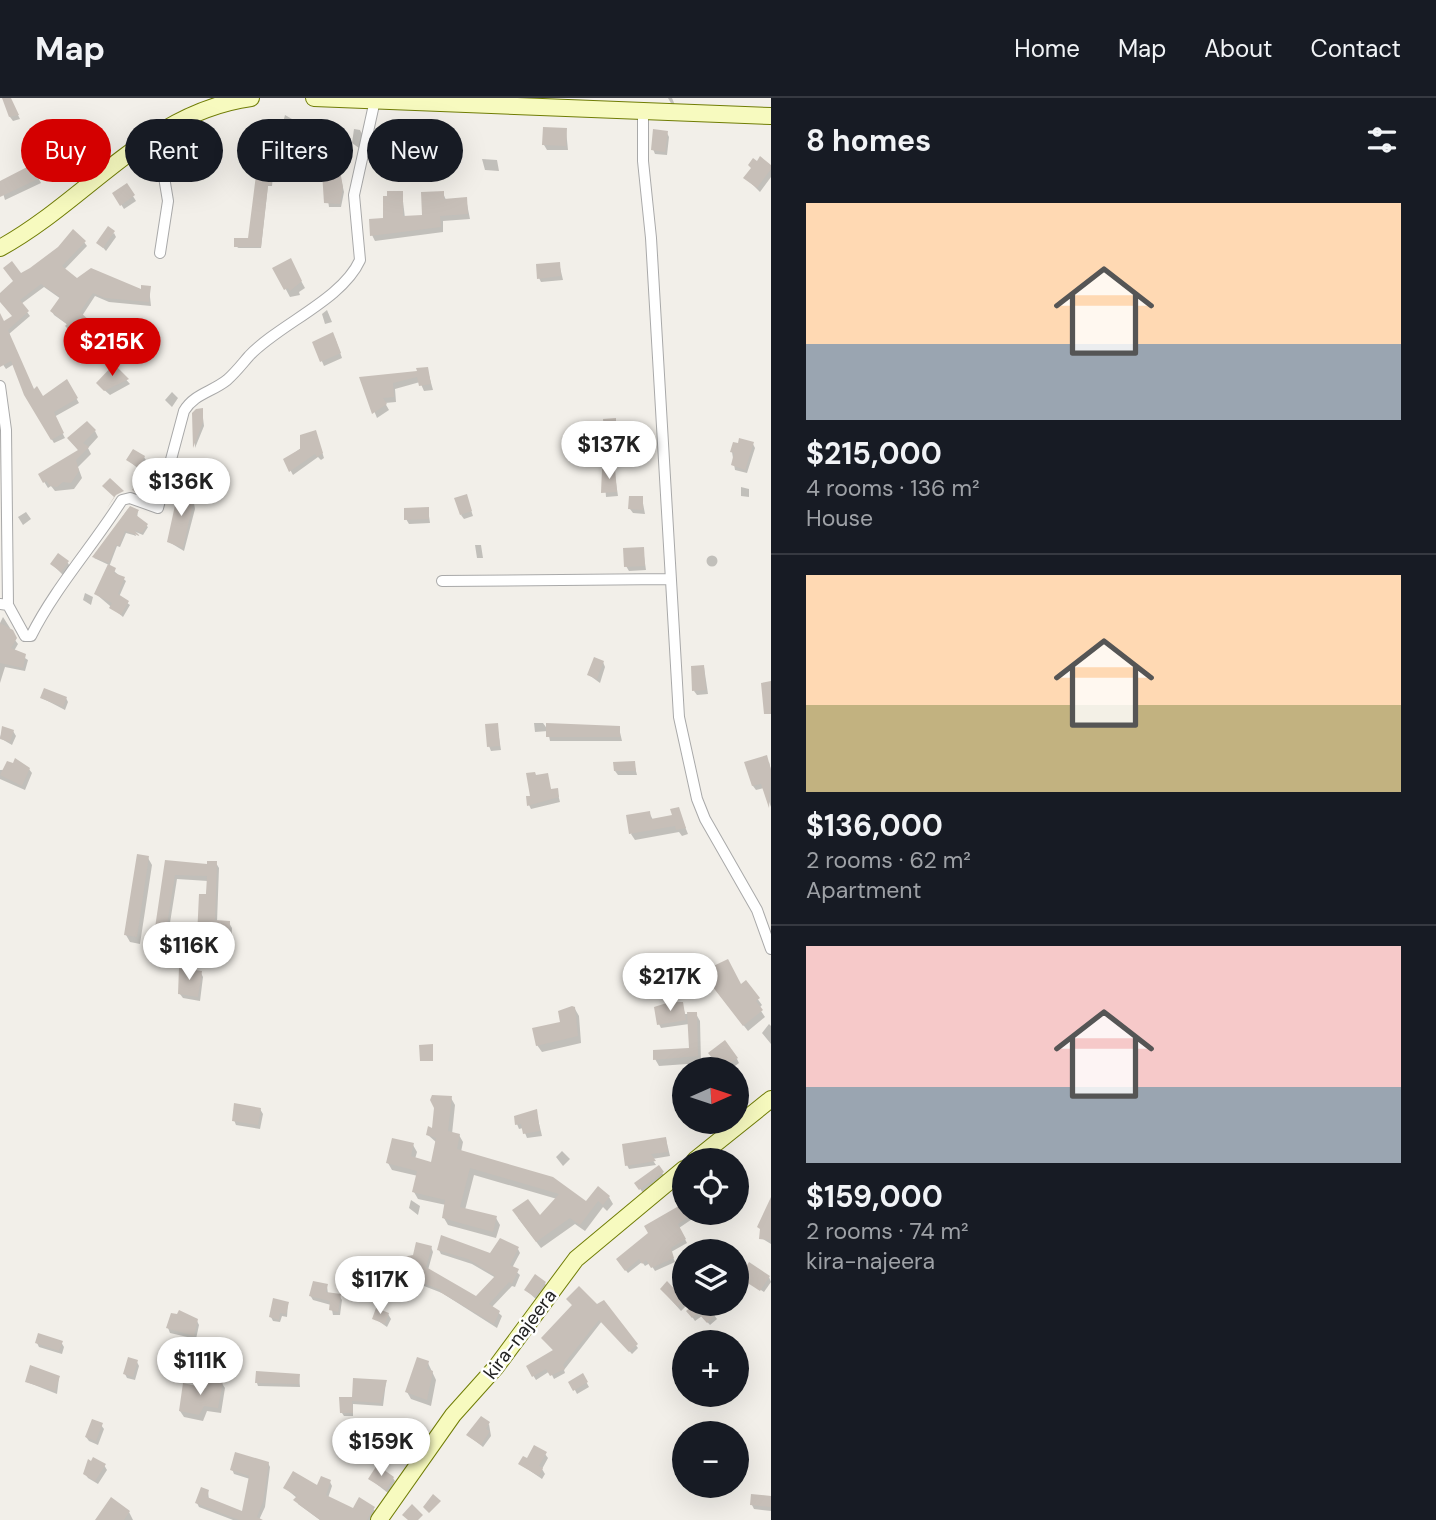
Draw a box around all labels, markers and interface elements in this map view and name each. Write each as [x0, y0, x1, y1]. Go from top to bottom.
text: Map [35, 27, 105, 70]
text: Home [1014, 33, 1080, 64]
text: Map [1118, 33, 1166, 64]
text: About [1204, 33, 1273, 64]
text: Contact [1311, 33, 1401, 64]
chip: Buy [21, 119, 111, 182]
chip: Rent [125, 119, 223, 182]
chip: Filters [237, 119, 353, 182]
chip: New [367, 119, 463, 182]
text: 8 homes [806, 121, 931, 160]
icon: filters [1363, 121, 1401, 159]
icon: home [1041, 248, 1167, 374]
pin: $215K [63, 318, 161, 378]
text: $215K [80, 326, 144, 356]
pin: $137K [560, 422, 658, 481]
text: $137K [577, 429, 641, 459]
text: $215,000 [806, 434, 942, 473]
pin: $136K [132, 458, 230, 518]
text: $136K [148, 466, 214, 496]
text: 4 rooms · 136 m² [806, 473, 980, 503]
text: House [806, 503, 873, 533]
icon: home [1041, 620, 1167, 746]
text: $136,000 [806, 806, 943, 845]
text: 2 rooms · 62 m² [806, 845, 971, 875]
text: Apartment [806, 875, 921, 905]
pin: $116K [140, 922, 238, 982]
text: $116K [159, 930, 219, 960]
pin: $217K [621, 954, 719, 1013]
text: $217K [639, 961, 701, 991]
icon: home [1041, 991, 1167, 1117]
north arrow [672, 1057, 749, 1134]
map controls [672, 1057, 749, 1498]
button: locate [672, 1148, 749, 1225]
text: $159,000 [806, 1177, 943, 1216]
text: 2 rooms · 74 m² [806, 1216, 969, 1246]
button: layers [672, 1239, 749, 1316]
text: kira-najeera [806, 1246, 935, 1276]
pin: $117K [331, 1256, 429, 1316]
text: $117K [351, 1264, 409, 1294]
street label: kira-najeera [478, 1284, 562, 1384]
button: + [672, 1330, 749, 1407]
pin: $111K [151, 1338, 249, 1397]
text: $111K [173, 1345, 227, 1375]
pin: $159K [332, 1418, 430, 1478]
button: − [672, 1421, 749, 1498]
text: $159K [348, 1426, 414, 1456]

